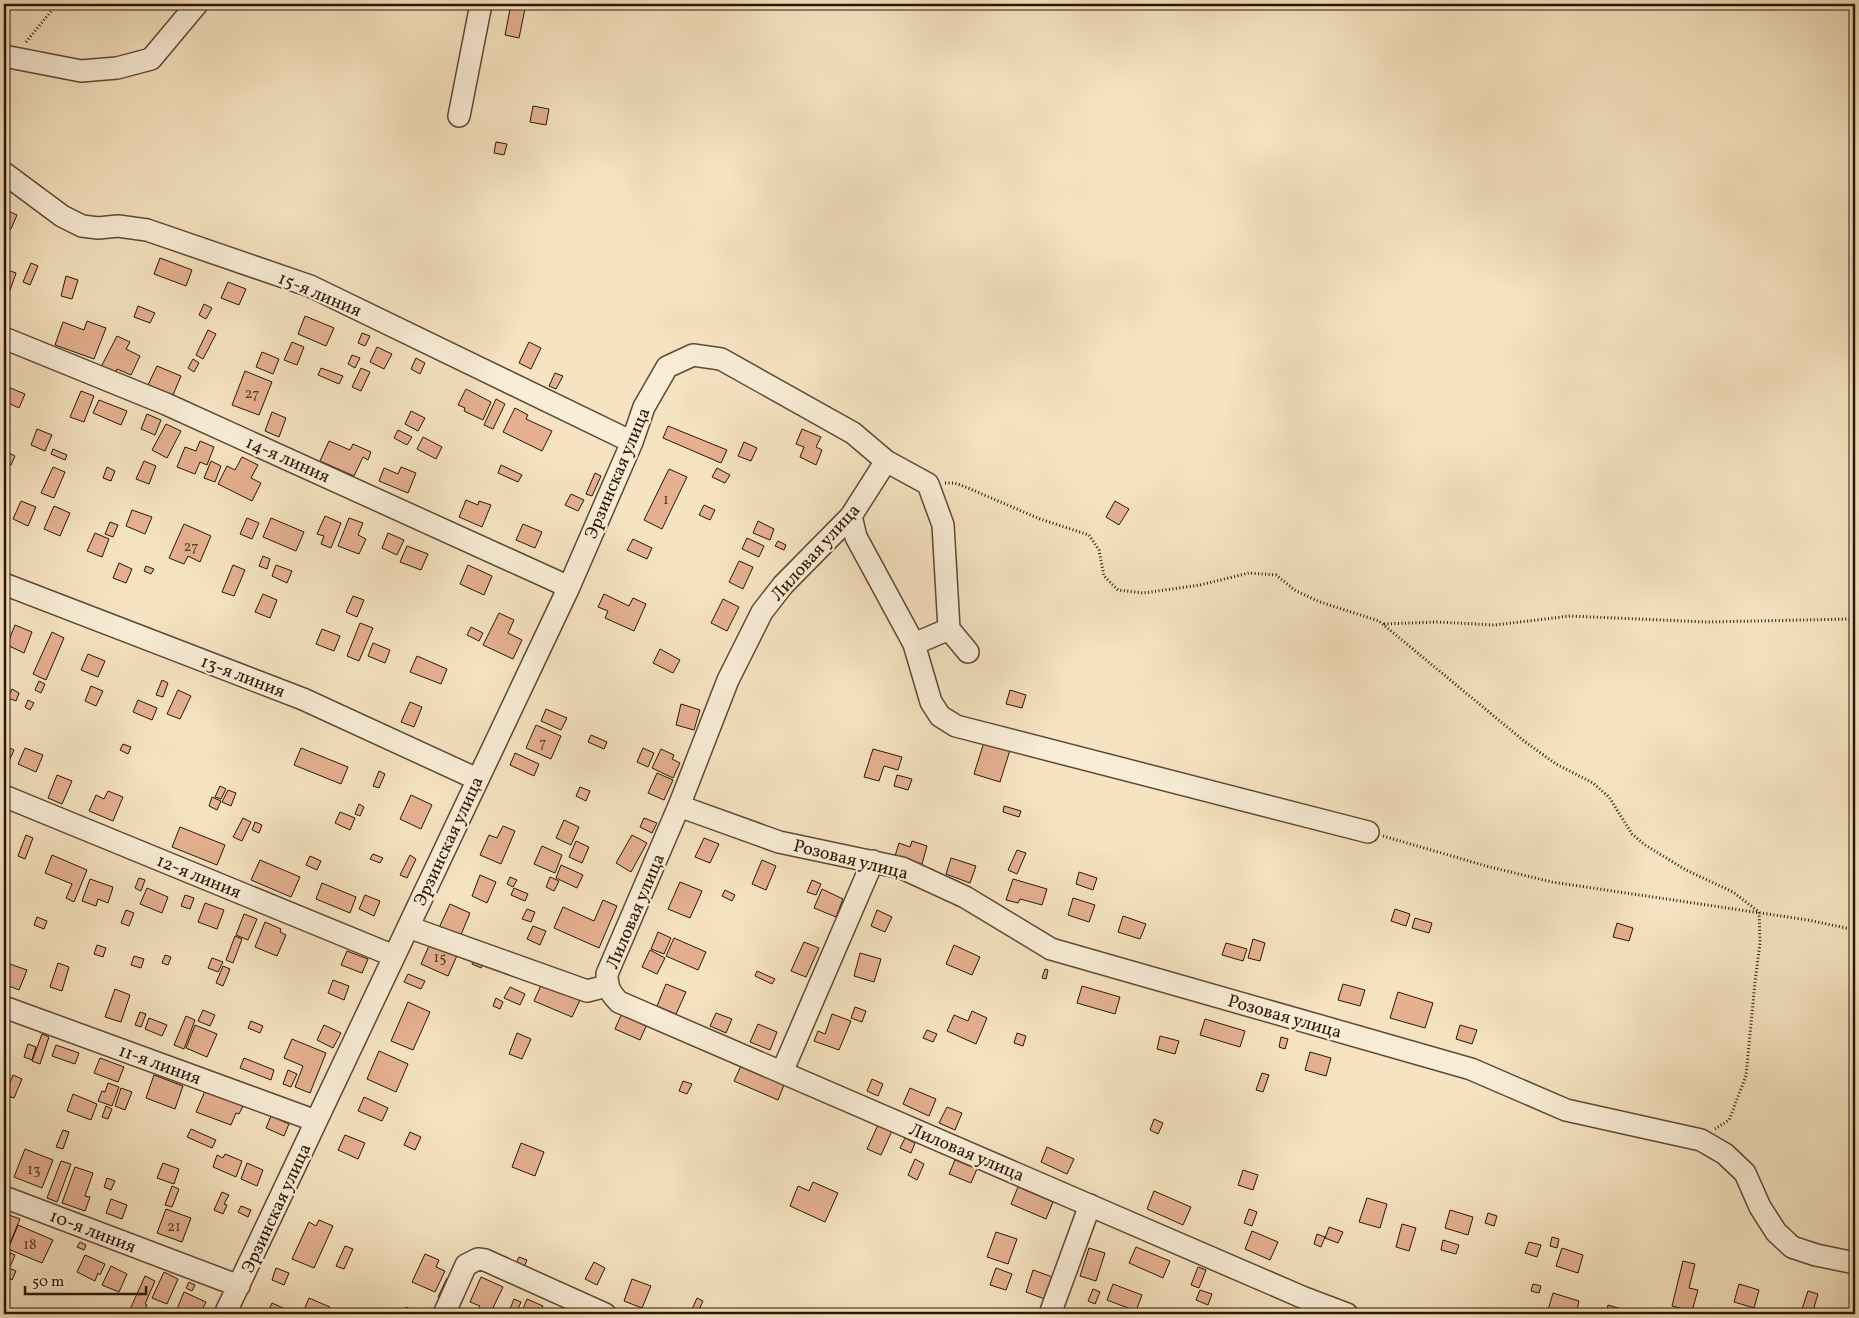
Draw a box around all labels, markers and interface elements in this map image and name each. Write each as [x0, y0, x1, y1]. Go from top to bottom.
street label: 15-я линия [274, 267, 365, 324]
house number: 27 [245, 384, 259, 405]
street label: Эрзинская улица [579, 404, 657, 543]
street label: 14-я линия [241, 431, 333, 490]
house number: 1 [663, 490, 669, 511]
street label: Лиловая улица [766, 499, 867, 607]
house number: 27 [184, 537, 198, 558]
street label: 13-я линия [197, 650, 288, 705]
house number: 7 [539, 733, 547, 754]
street label: Эрзинская улица [408, 773, 490, 910]
street label: Розовая улица [791, 834, 911, 887]
street label: 12-я линия [152, 849, 245, 906]
street label: Лиловая улица [601, 850, 672, 973]
house number: 15 [433, 948, 447, 969]
street label: Розовая улица [1225, 989, 1345, 1046]
street label: 11-я линия [115, 1039, 204, 1092]
street label: Лиловая улица [905, 1118, 1028, 1189]
street label: Эрзинская улица [236, 1140, 318, 1277]
house number: 13 [27, 1160, 41, 1181]
street label: 10-я линия [46, 1204, 139, 1260]
house number: 21 [167, 1217, 181, 1238]
house number: 18 [23, 1235, 37, 1256]
scale bar [25, 1263, 146, 1295]
text: 50 m [32, 1272, 64, 1293]

